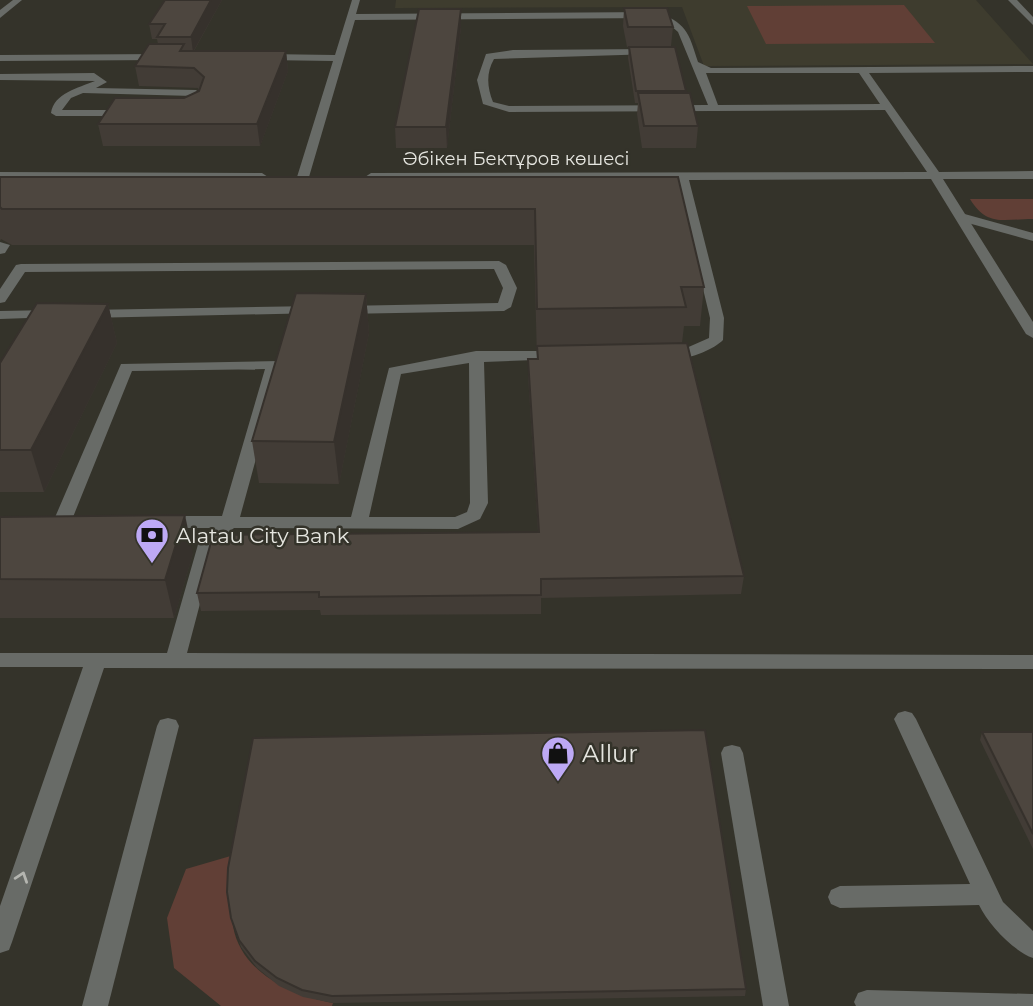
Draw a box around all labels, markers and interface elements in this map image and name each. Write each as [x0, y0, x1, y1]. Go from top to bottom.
street label: Әбікен Бектұров көшесі [403, 148, 629, 170]
bank icon: Alatau City Bank [133, 516, 171, 565]
place label: Alatau City Bank [176, 523, 350, 548]
shop icon: Allur [539, 734, 577, 783]
place label: Allur [582, 739, 638, 768]
one-way arrow [14, 872, 28, 884]

